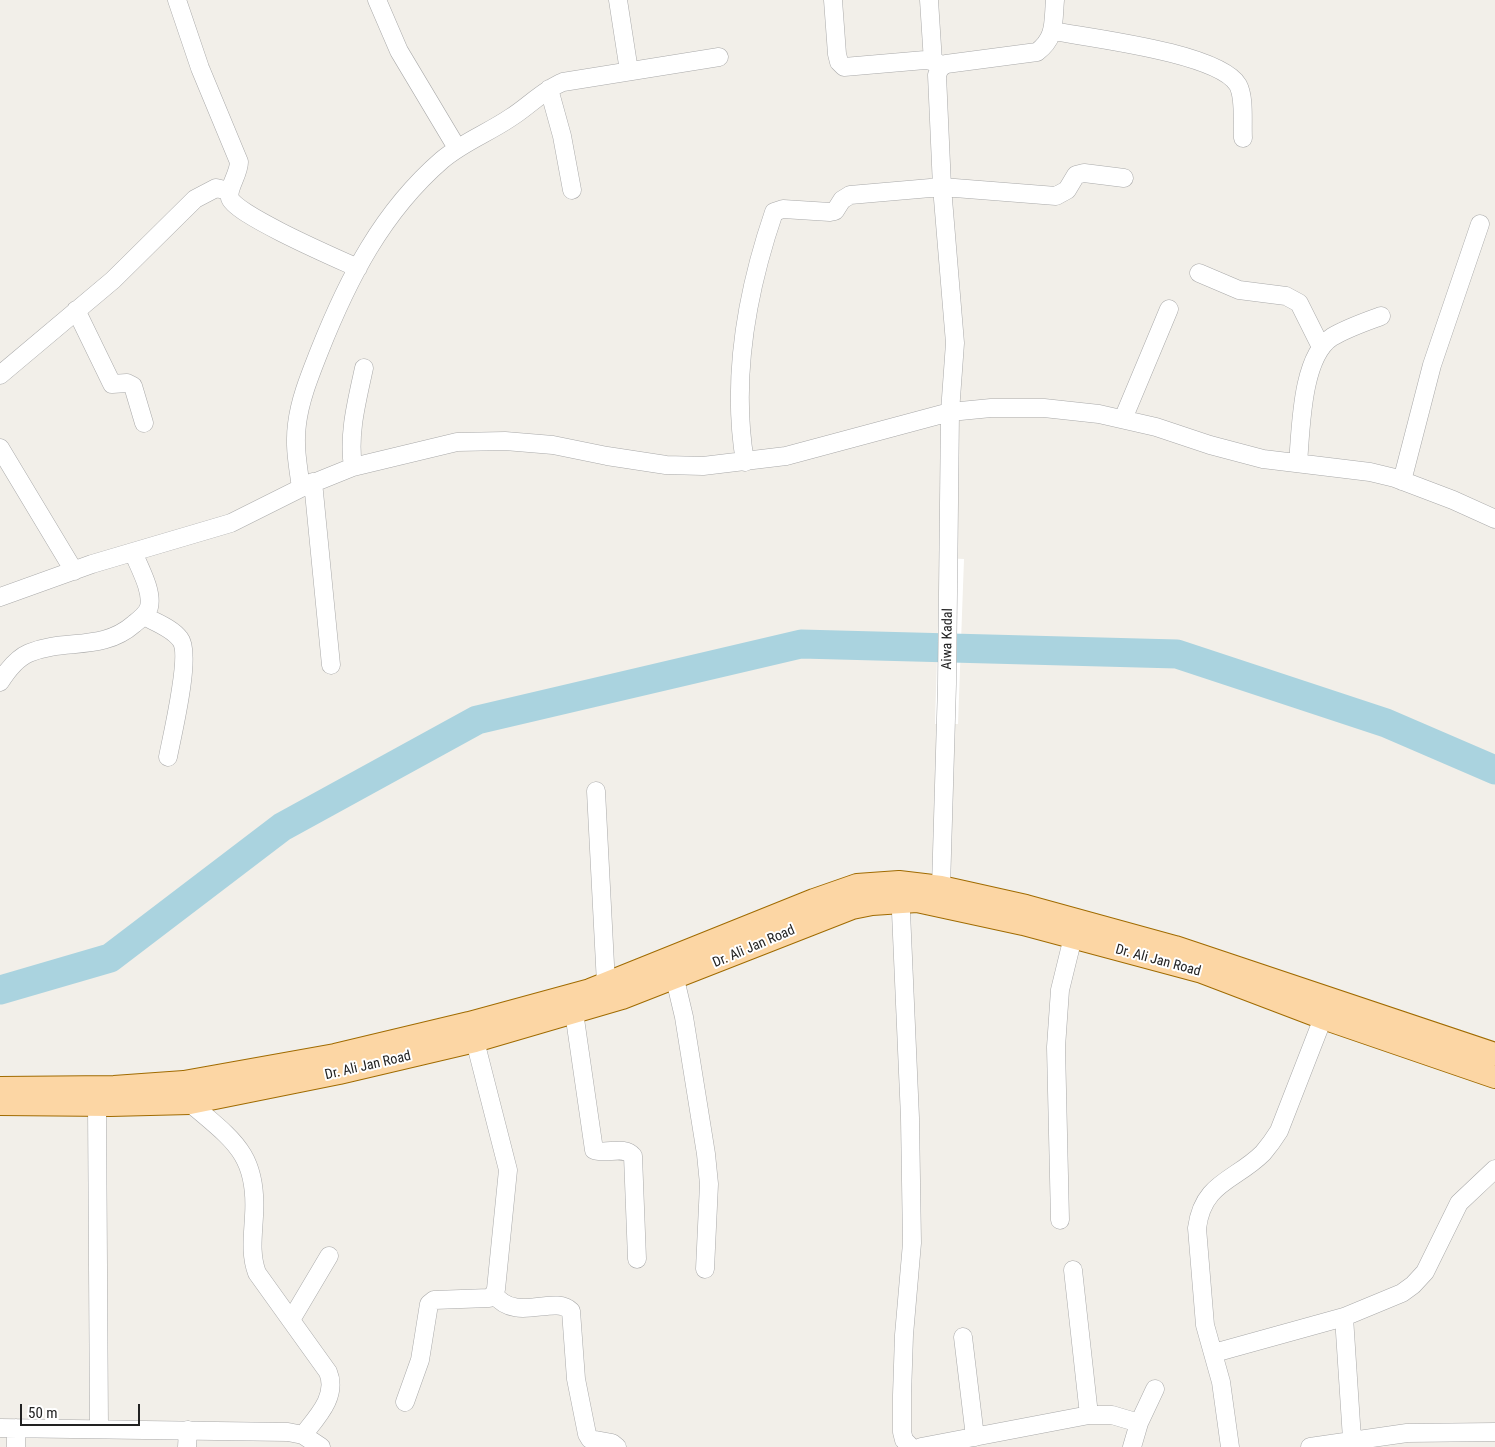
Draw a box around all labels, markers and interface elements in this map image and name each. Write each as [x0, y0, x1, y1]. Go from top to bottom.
street label: Aiwa Kadal [939, 608, 957, 670]
street label: Dr. Ali Jan Road [710, 922, 798, 972]
street label: Dr. Ali Jan Road [1114, 942, 1202, 980]
street label: Dr. Ali Jan Road [323, 1048, 413, 1084]
scale bar [22, 1394, 142, 1426]
text: 50 m [28, 1404, 58, 1422]

